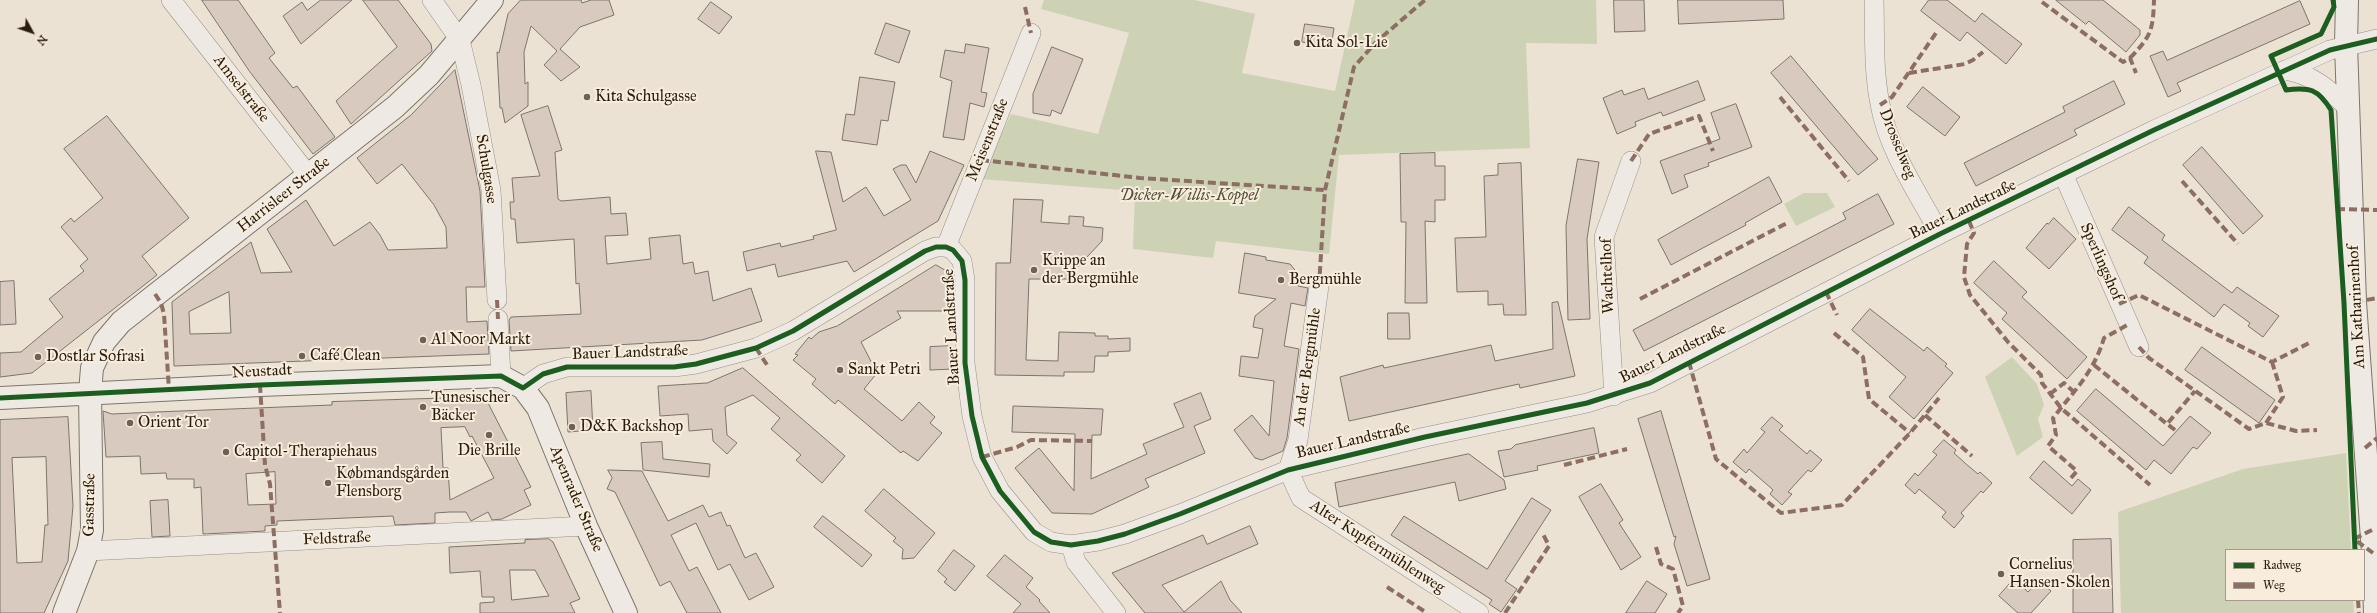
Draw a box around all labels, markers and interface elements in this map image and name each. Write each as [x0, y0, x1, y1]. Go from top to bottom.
north arrow [12, 12, 52, 52]
text: N [34, 32, 50, 48]
place label: Kita Sol-Lie [1305, 33, 1388, 53]
marker: Kita Sol-Lie [1292, 38, 1302, 48]
street label: Amselstraße [209, 51, 273, 127]
place label: Kita Schulgasse [595, 87, 697, 107]
marker: Kita Schulgasse [582, 92, 592, 102]
street label: Meisenstraße [963, 96, 1013, 184]
street label: Drosselweg [1874, 106, 1920, 182]
street label: Schulgasse [471, 133, 501, 205]
street label: Harrisleer Straße [234, 153, 334, 237]
street label: Bauer Landstraße [1906, 176, 2020, 244]
park label: Dicker-Willis-Koppel [1120, 186, 1258, 206]
street label: Sperlingshof [2075, 220, 2127, 304]
street label: Wachtelhof [1597, 238, 1619, 314]
street label: Am Katharinenhof [2344, 245, 2370, 369]
place label: Krippe an der Bergmühle [1042, 251, 1139, 289]
marker: Krippe an der Bergmühle [1029, 265, 1039, 275]
street label: Bauer Landstraße [939, 268, 965, 386]
place label: Bergmühle [1289, 270, 1361, 290]
marker: Bergmühle [1276, 275, 1286, 285]
street label: An der Bergmühle [1290, 307, 1326, 427]
street label: Bauer Landstraße [1616, 320, 1730, 388]
place label: Al Noor Markt [431, 330, 531, 350]
marker: Al Noor Markt [418, 335, 428, 345]
street label: Bauer Landstraße [571, 341, 689, 365]
place label: Café Clean [310, 346, 380, 366]
place label: Dostlar Sofrasi [46, 347, 145, 367]
marker: Café Clean [297, 351, 307, 361]
marker: Dostlar Sofrasi [33, 352, 43, 362]
place label: Sankt Petri [848, 360, 921, 380]
street label: Neustadt [231, 361, 293, 383]
marker: Sankt Petri [835, 365, 845, 375]
place label: Tunesischer Bäcker [431, 388, 510, 426]
marker: Tunesischer Bäcker [418, 402, 428, 412]
place label: Orient Tor [138, 413, 209, 433]
place label: D&K Backshop [580, 417, 683, 437]
marker: Orient Tor [125, 418, 135, 428]
street label: Bauer Landstraße [1294, 419, 1412, 463]
marker: D&K Backshop [567, 422, 577, 432]
marker: Die Brille [484, 430, 494, 440]
place label: Die Brille [457, 441, 521, 461]
place label: Capitol-Therapiehaus [234, 442, 377, 462]
street label: Apenrader Straße [545, 443, 607, 555]
marker: Capitol-Therapiehaus [221, 447, 231, 457]
place label: Købmandsgården Flensborg [336, 464, 449, 502]
street label: Gasstraße [80, 473, 100, 537]
marker: Købmandsgården Flensborg [323, 478, 333, 488]
street label: Alter Kupfermühlenweg [1306, 496, 1448, 598]
street label: Feldstraße [303, 528, 371, 550]
legend [2225, 549, 2365, 601]
place label: Cornelius Hansen-Skolen [2009, 555, 2110, 593]
text: Radweg [2263, 558, 2301, 572]
marker: Cornelius Hansen-Skolen [1996, 569, 2006, 579]
text: Weg [2263, 578, 2285, 592]

